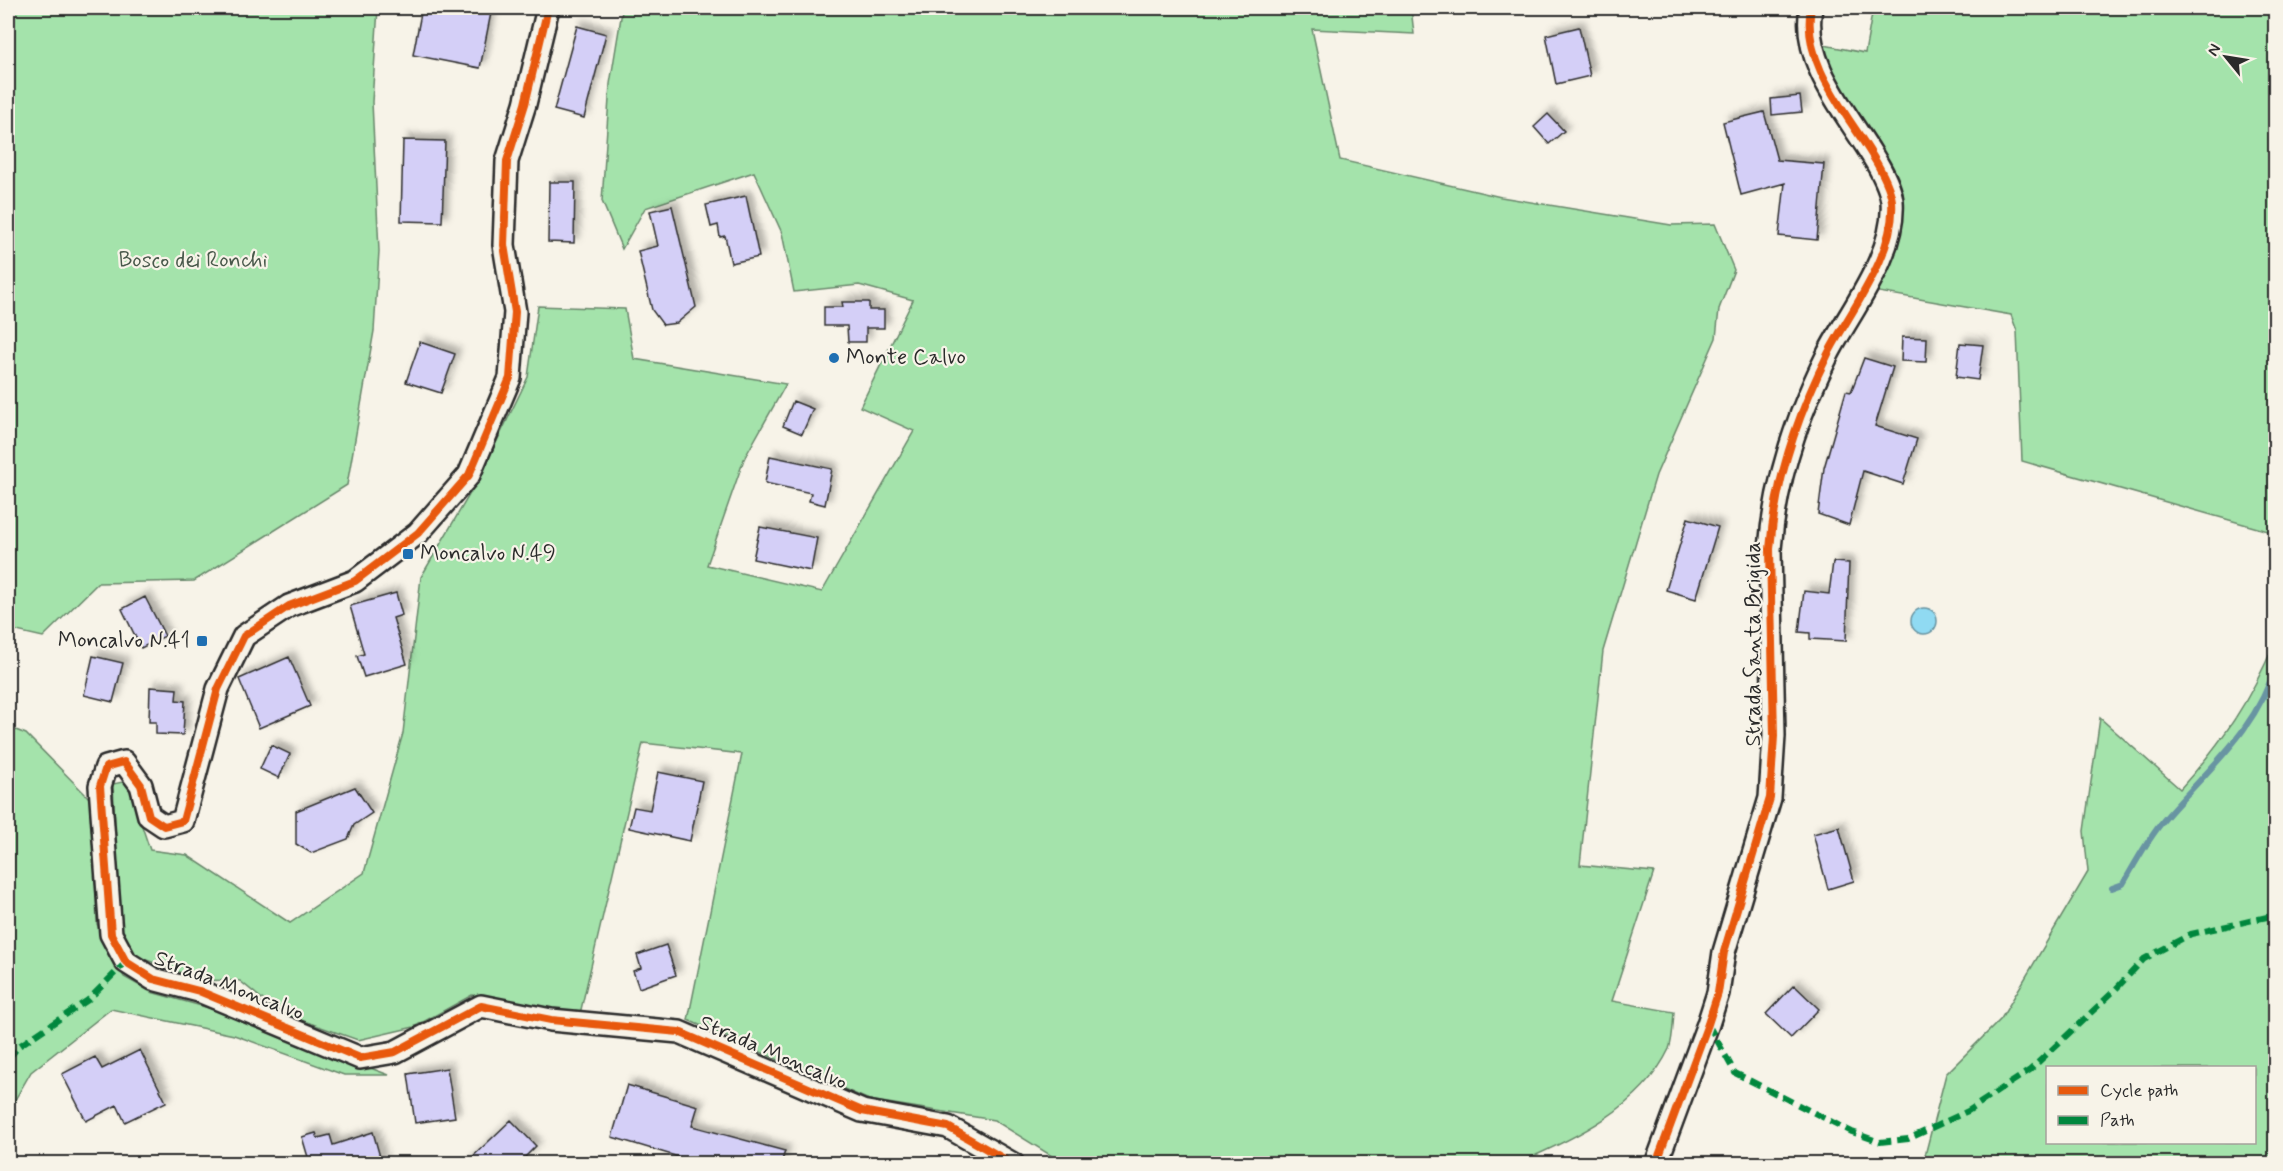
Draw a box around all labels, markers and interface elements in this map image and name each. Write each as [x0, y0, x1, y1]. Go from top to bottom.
north arrow [2196, 27, 2256, 87]
text: N [2203, 40, 2226, 60]
park label: Bosco dei Ronchi [118, 247, 268, 275]
place label: Monte Calvo [846, 344, 966, 372]
marker: Monte Calvo [827, 351, 841, 365]
place label: Moncalvo N.49 [420, 540, 556, 568]
street label: Strada Santa Brigida [1740, 541, 1769, 747]
marker: Moncalvo N.49 [401, 547, 415, 561]
place label: Moncalvo N.41 [58, 627, 190, 655]
marker: Moncalvo N.41 [195, 634, 209, 648]
street label: Strada Moncalvo [150, 945, 308, 1027]
street label: Strada Moncalvo [695, 1009, 851, 1097]
legend [2046, 1066, 2256, 1144]
text: Cycle path [2100, 1079, 2178, 1103]
text: Path [2100, 1109, 2135, 1133]

